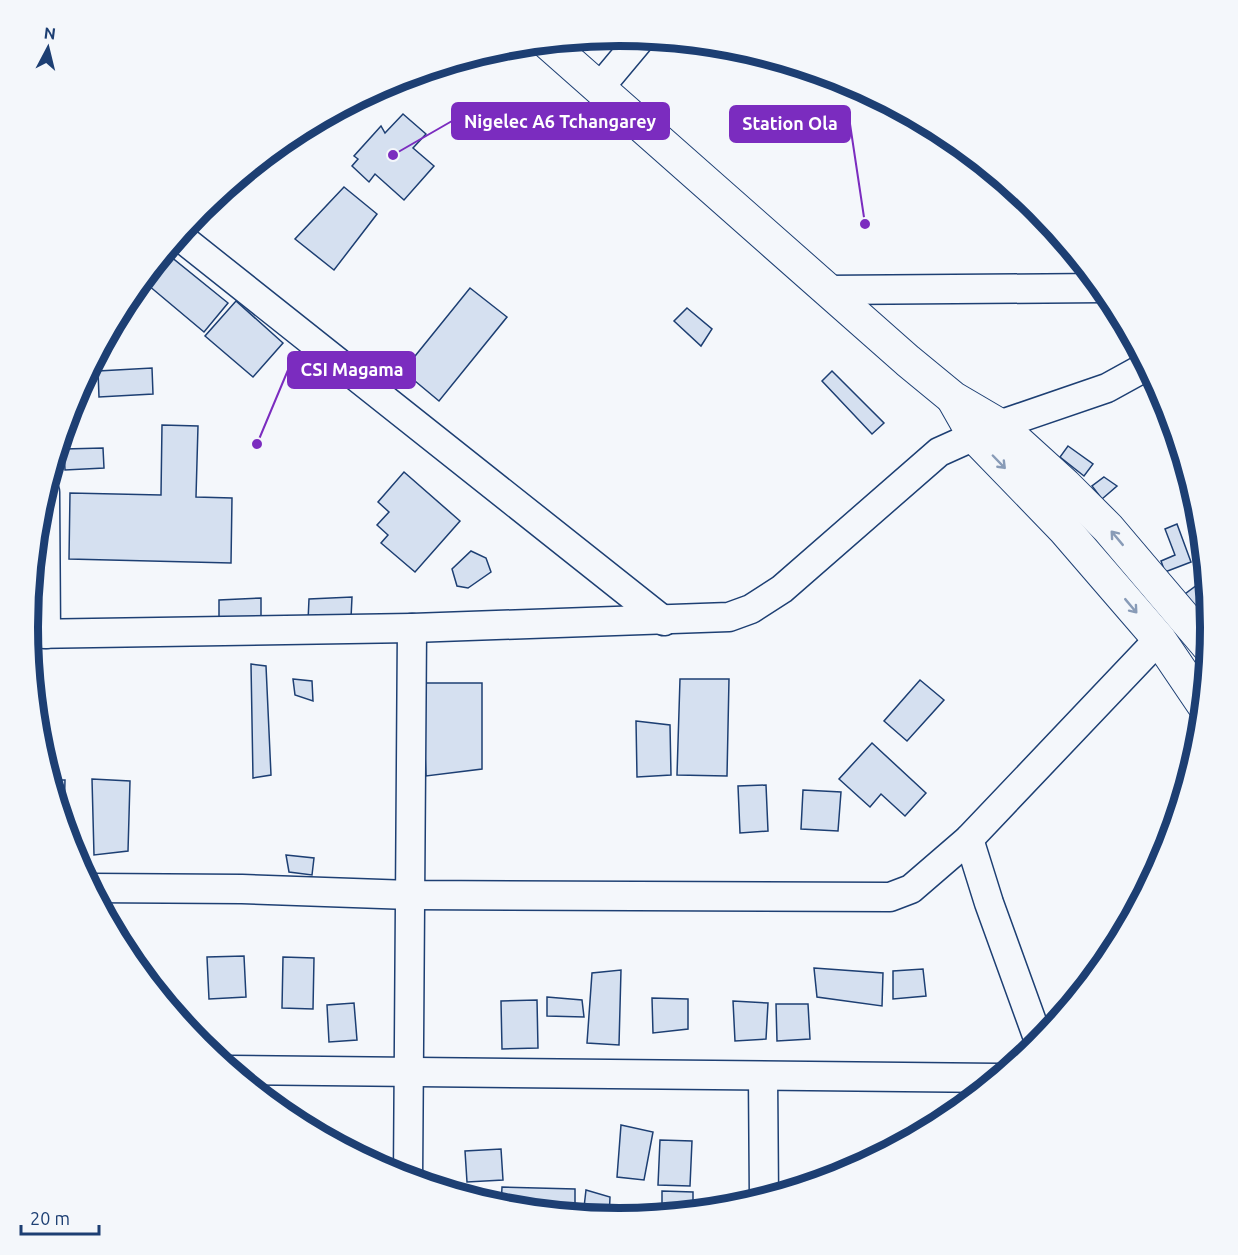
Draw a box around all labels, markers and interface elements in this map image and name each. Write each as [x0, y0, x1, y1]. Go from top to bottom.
north arrow [18, 18, 78, 78]
text: N [43, 23, 57, 43]
callout: Nigelec A6 Tchangarey [452, 103, 669, 139]
callout: Station Ola [730, 106, 850, 142]
text: Nigelec A6 Tchangarey [464, 111, 657, 131]
text: Station Ola [742, 113, 838, 133]
callout: CSI Magama [288, 352, 415, 388]
text: CSI Magama [300, 359, 404, 379]
one-way arrow [992, 455, 1007, 470]
one-way arrow [1110, 531, 1124, 546]
one-way arrow [1125, 598, 1138, 614]
scale bar [21, 1198, 99, 1236]
text: 20 m [30, 1208, 70, 1228]

